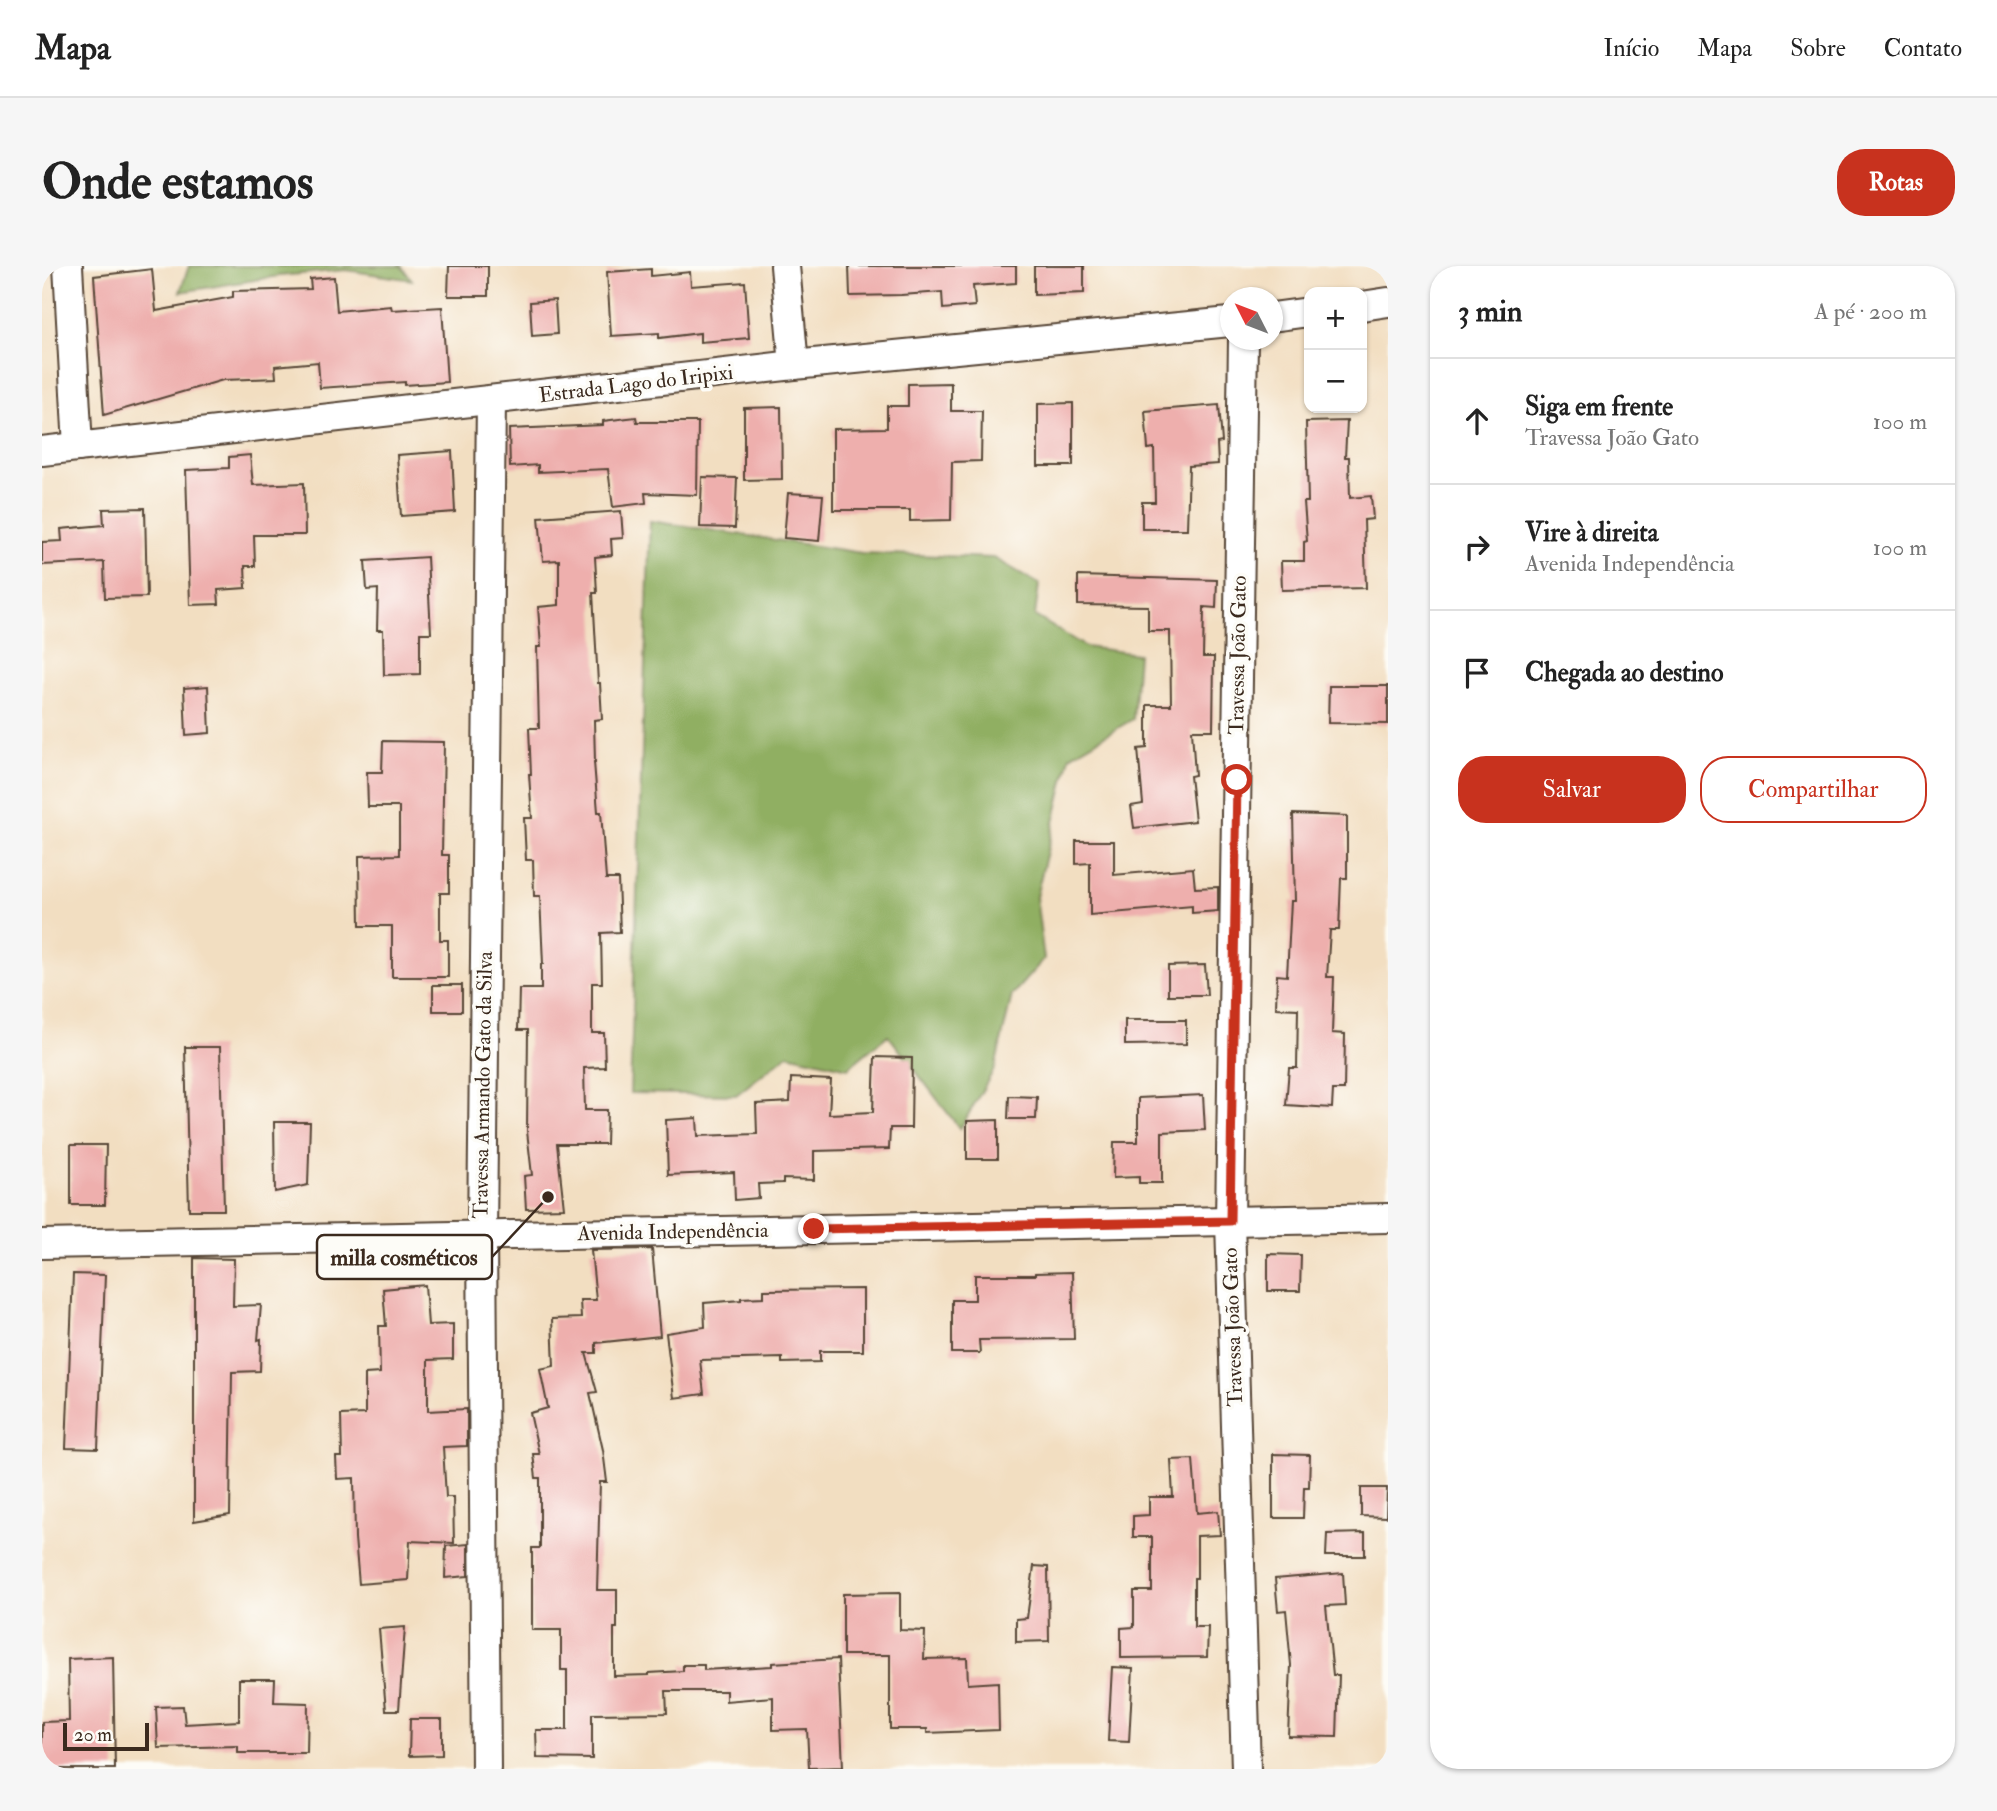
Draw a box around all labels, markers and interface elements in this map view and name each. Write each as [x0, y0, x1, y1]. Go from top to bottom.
text: Mapa [35, 28, 111, 69]
text: Início [1603, 33, 1659, 64]
text: Mapa [1697, 33, 1752, 64]
text: Sobre [1790, 33, 1846, 64]
text: Contato [1884, 33, 1962, 64]
button: Rotas [1837, 149, 1955, 216]
text: Onde estamos [42, 152, 313, 213]
north arrow [1220, 287, 1283, 350]
map controls [1304, 287, 1367, 413]
button: + [1304, 287, 1367, 350]
text: 3 min [1458, 293, 1523, 330]
text: A pé · 200 m [1814, 297, 1927, 326]
button: − [1304, 350, 1367, 413]
street label: Estrada Lago do Iripixi [537, 359, 735, 409]
text: Siga em frente [1525, 391, 1673, 423]
icon: ahead [1458, 402, 1496, 440]
text: 100 m [1873, 407, 1927, 436]
text: Travessa João Gato [1525, 423, 1699, 452]
text: Vire à direita [1525, 517, 1658, 549]
icon: right [1458, 528, 1496, 566]
text: 100 m [1873, 533, 1927, 562]
text: Avenida Independência [1525, 549, 1734, 578]
street label: Travessa João Gato [1223, 575, 1253, 735]
icon: arrive [1458, 654, 1496, 692]
text: Chegada ao destino [1525, 657, 1723, 689]
button: Salvar [1458, 756, 1686, 823]
button: Compartilhar [1700, 756, 1927, 823]
route start [1221, 764, 1252, 795]
street label: Travessa Armando Gato da Silva [467, 951, 499, 1219]
route end [798, 1213, 829, 1244]
street label: Avenida Independência [576, 1217, 769, 1247]
callout: milla cosméticos [317, 1235, 492, 1279]
text: milla cosméticos [330, 1243, 478, 1272]
street label: Travessa João Gato [1217, 1247, 1249, 1407]
scale bar [63, 1720, 149, 1752]
text: 20 m [74, 1723, 112, 1747]

